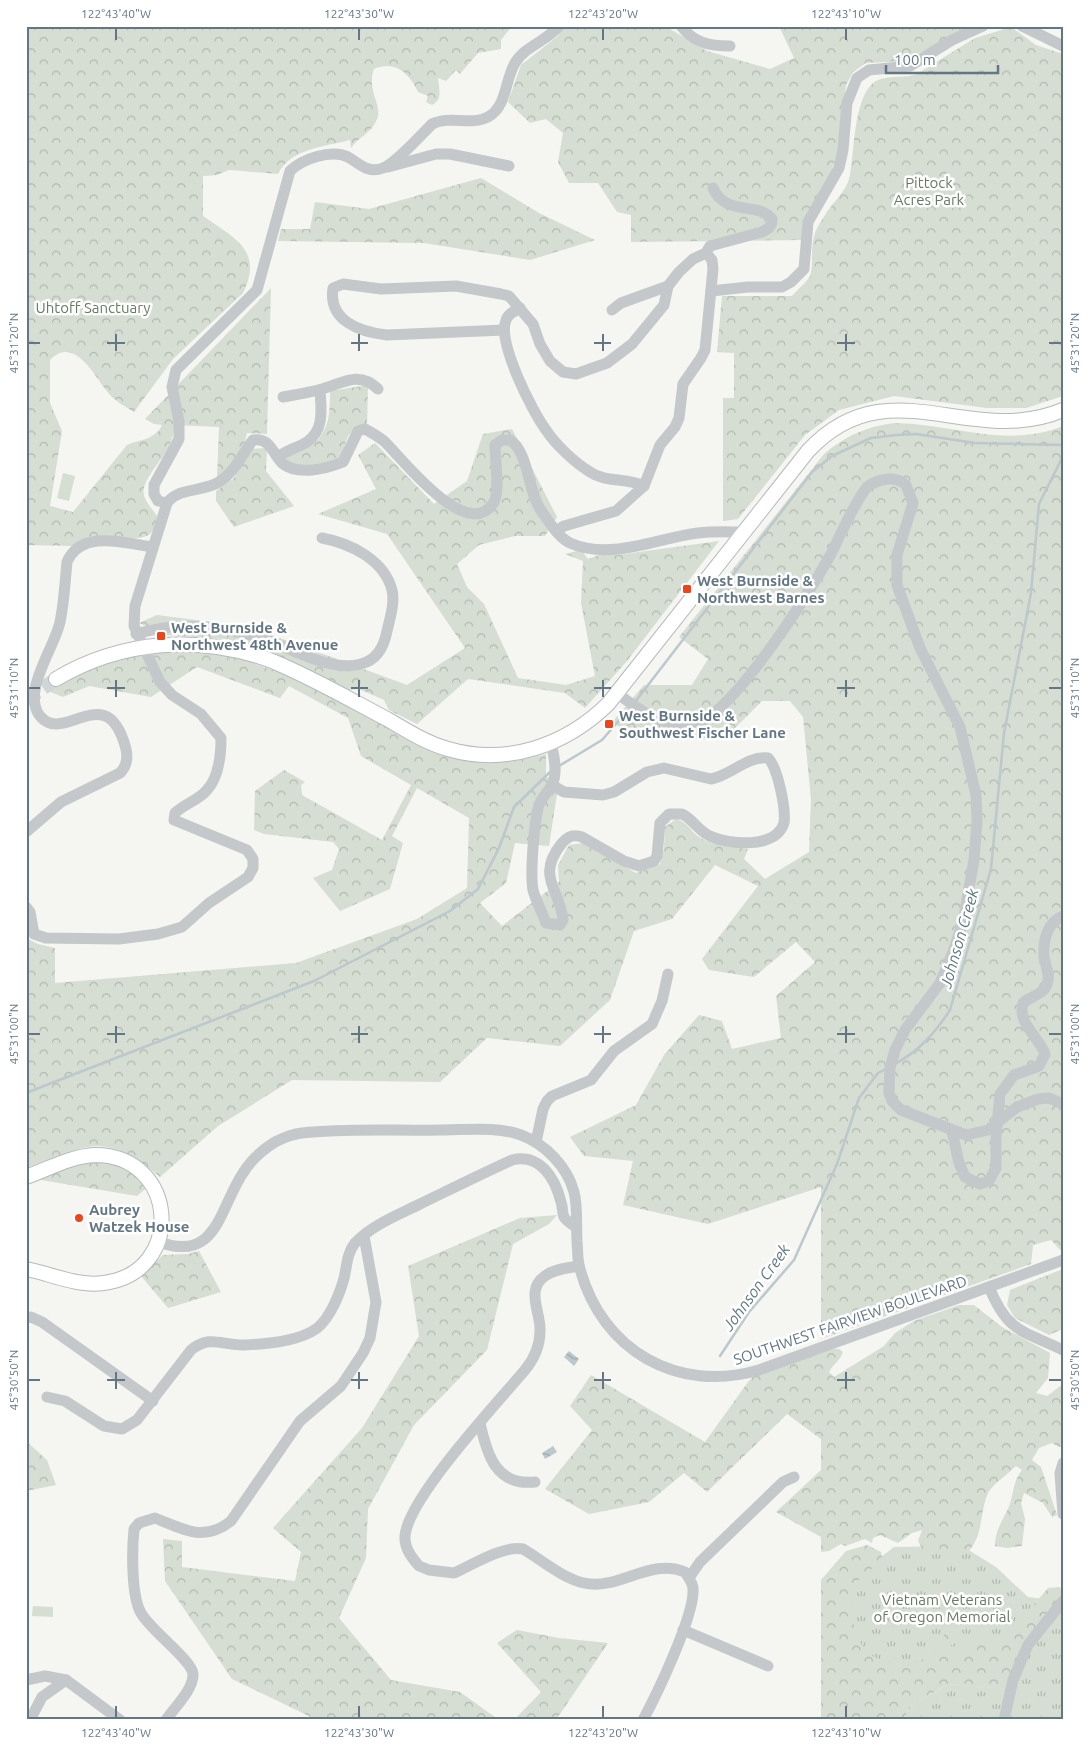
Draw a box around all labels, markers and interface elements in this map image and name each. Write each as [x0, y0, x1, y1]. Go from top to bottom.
text: 122°43'40"W [81, 7, 151, 20]
text: 122°43'30"W [324, 7, 394, 20]
text: 122°43'20"W [568, 7, 638, 20]
text: 122°43'10"W [811, 7, 881, 20]
scale bar [886, 42, 999, 74]
text: 100 m [894, 51, 936, 68]
park label: Pittock Acres Park [894, 174, 965, 208]
park label: Uhtoff Sanctuary [36, 299, 150, 316]
text: 45°31'20"N [7, 313, 20, 373]
text: 45°31'20"N [1068, 313, 1081, 373]
place label: West Burnside & Northwest Barnes [697, 572, 825, 606]
marker: West Burnside & Northwest Barnes [681, 583, 693, 595]
place label: West Burnside & Northwest 48th Avenue [171, 619, 338, 653]
marker: West Burnside & Northwest 48th Avenue [155, 630, 167, 642]
text: 45°31'10"N [7, 658, 20, 718]
text: 45°31'10"N [1068, 658, 1081, 718]
place label: West Burnside & Southwest Fischer Lane [619, 707, 786, 741]
marker: West Burnside & Southwest Fischer Lane [603, 718, 615, 730]
water label: Johnson Creek [936, 886, 982, 991]
text: 45°31'00"N [7, 1004, 20, 1064]
text: 45°31'00"N [1068, 1004, 1081, 1064]
place label: Aubrey Watzek House [89, 1201, 190, 1235]
marker: Aubrey Watzek House [73, 1212, 85, 1224]
water label: Johnson Creek [718, 1240, 794, 1335]
street label: SOUTHWEST FAIRVIEW BOULEVARD [731, 1272, 969, 1368]
text: 45°30'50"N [7, 1350, 20, 1410]
text: 45°30'50"N [1068, 1350, 1081, 1410]
park label: Vietnam Veterans of Oregon Memorial [874, 1591, 1011, 1625]
text: 122°43'40"W [81, 1726, 151, 1739]
text: 122°43'30"W [324, 1726, 394, 1739]
text: 122°43'20"W [568, 1726, 638, 1739]
text: 122°43'10"W [811, 1726, 881, 1739]

